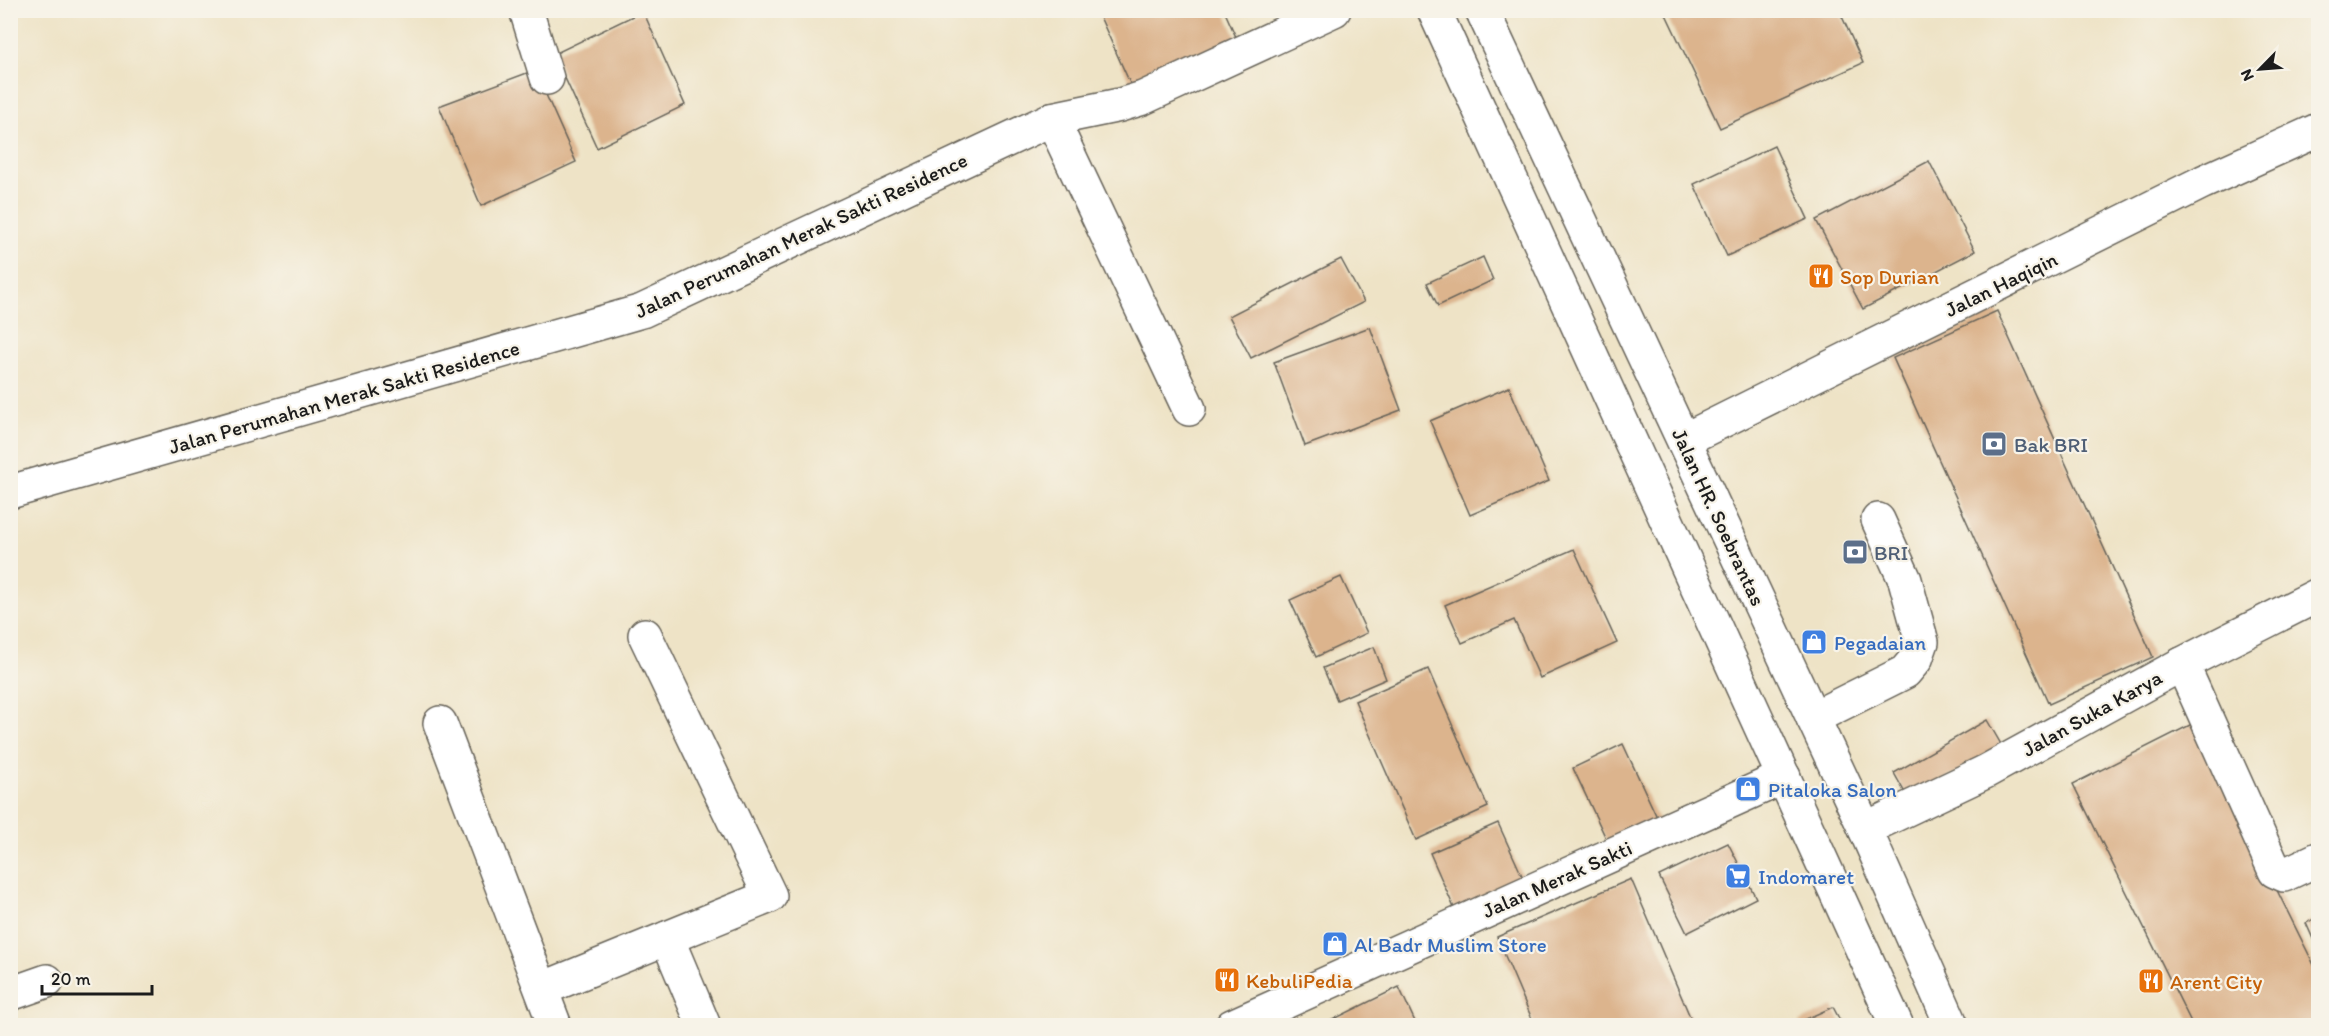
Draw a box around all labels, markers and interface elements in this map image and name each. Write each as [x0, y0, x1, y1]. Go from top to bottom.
north arrow [2230, 39, 2290, 99]
text: N [2236, 66, 2258, 84]
street label: Jalan Perumahan Merak Sakti Residence [631, 147, 971, 323]
street label: Jalan Haqiqin [1941, 246, 2061, 322]
restaurant icon: Sop Durian [1806, 261, 1836, 291]
place label: Sop Durian [1840, 264, 1939, 289]
street label: Jalan Perumahan Merak Sakti Residence [166, 335, 522, 459]
street label: Jalan HR. Soebrantas [1667, 424, 1771, 610]
bank icon: Bak BRI [1979, 429, 2009, 459]
place label: Bak BRI [2014, 432, 2088, 457]
bank icon: BRI [1840, 537, 1870, 567]
place label: BRI [1874, 540, 1908, 565]
shop icon: Pegadaian [1799, 627, 1829, 657]
place label: Pegadaian [1834, 630, 1926, 655]
street label: Jalan Suka Karya [2018, 664, 2166, 762]
shop icon: Pitaloka Salon [1733, 774, 1763, 804]
place label: Pitaloka Salon [1768, 777, 1897, 802]
street label: Jalan Merak Sakti [1478, 835, 1636, 923]
supermarket icon: Indomaret [1723, 861, 1753, 891]
place label: Indomaret [1758, 864, 1854, 889]
shop icon: Al Badr Muslim Store [1320, 929, 1350, 959]
place label: Al Badr Muslim Store [1354, 932, 1547, 957]
scale bar [42, 958, 152, 996]
restaurant icon: KebuliPedia [1212, 965, 1242, 995]
restaurant icon: Arent City [2136, 966, 2166, 996]
text: 20 m [51, 968, 91, 990]
place label: KebuliPedia [1246, 968, 1353, 993]
place label: Arent City [2170, 969, 2262, 994]

